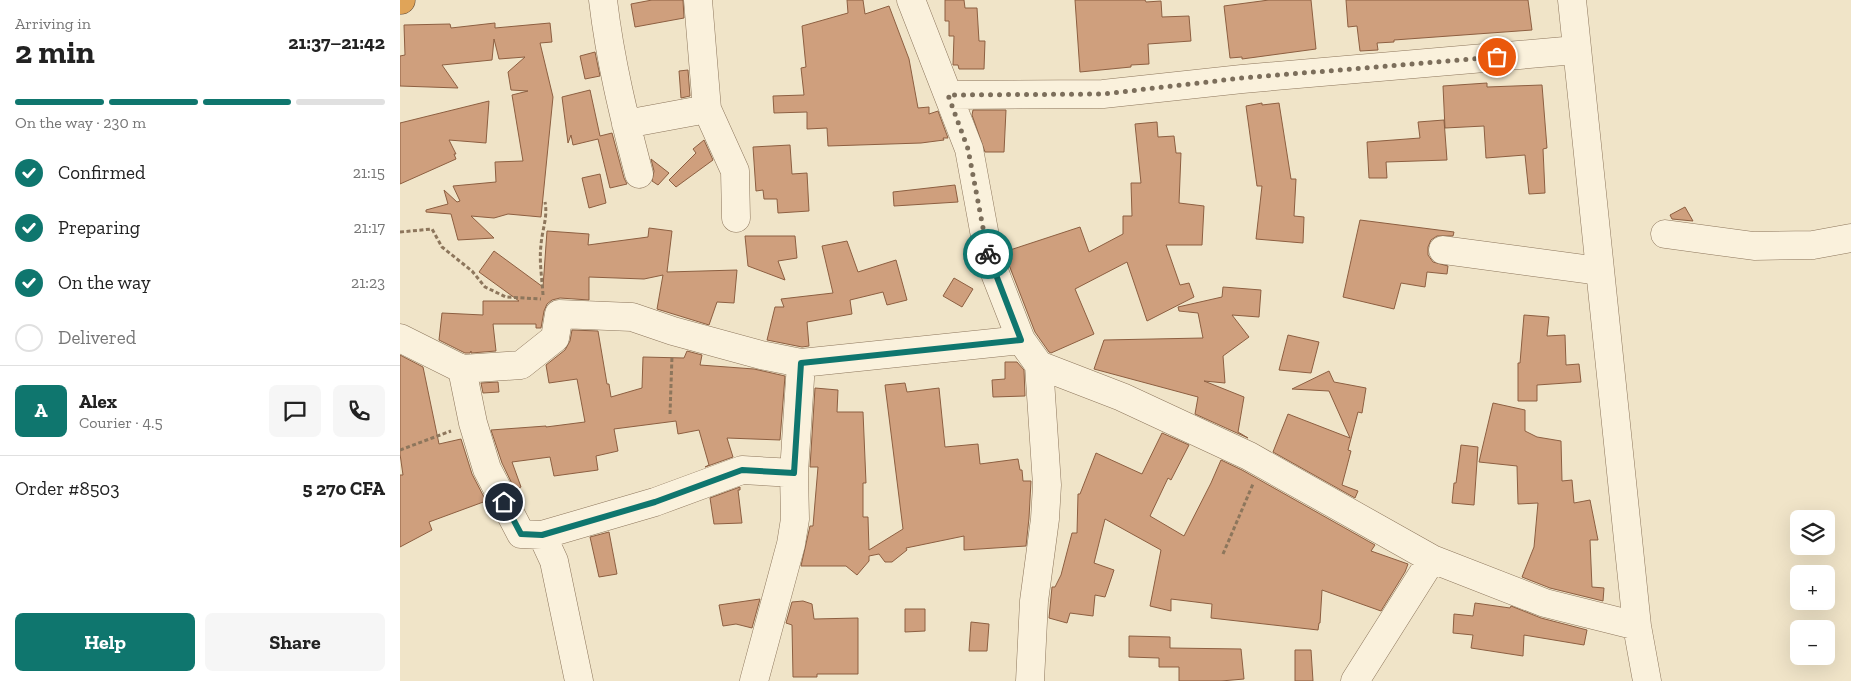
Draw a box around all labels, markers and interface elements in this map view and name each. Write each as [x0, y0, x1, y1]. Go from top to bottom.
text: Arriving in [15, 14, 91, 33]
text: 21:37–21:42 [288, 31, 385, 54]
text: 2 min [15, 33, 95, 71]
pin [1476, 36, 1518, 78]
icon: bag [1483, 43, 1511, 71]
text: On the way · 230 m [15, 113, 146, 132]
icon: check [15, 159, 43, 187]
text: Confirmed [58, 161, 145, 184]
text: 21:15 [353, 163, 385, 182]
icon: check [15, 214, 43, 242]
text: Preparing [58, 216, 140, 239]
text: 21:17 [354, 218, 385, 237]
courier [963, 229, 1013, 279]
icon: bike [974, 240, 1002, 268]
icon: check [15, 269, 43, 297]
text: On the way [58, 271, 151, 294]
text: 21:23 [351, 273, 385, 292]
text: Delivered [58, 326, 136, 349]
button: chat [269, 385, 321, 437]
button: phone [333, 385, 385, 437]
text: Alex [79, 390, 117, 413]
text: A [34, 399, 48, 422]
text: Courier · 4.5 [79, 413, 163, 432]
text: Order #8503 [15, 477, 120, 500]
text: 5 270 CFA [302, 477, 385, 500]
pin [483, 481, 525, 523]
icon: home [490, 488, 518, 516]
map controls [1790, 510, 1835, 665]
button: layers [1790, 510, 1835, 555]
button: + [1790, 565, 1835, 610]
button: Help [15, 613, 195, 671]
button: Share [205, 613, 385, 671]
button: − [1790, 620, 1835, 665]

